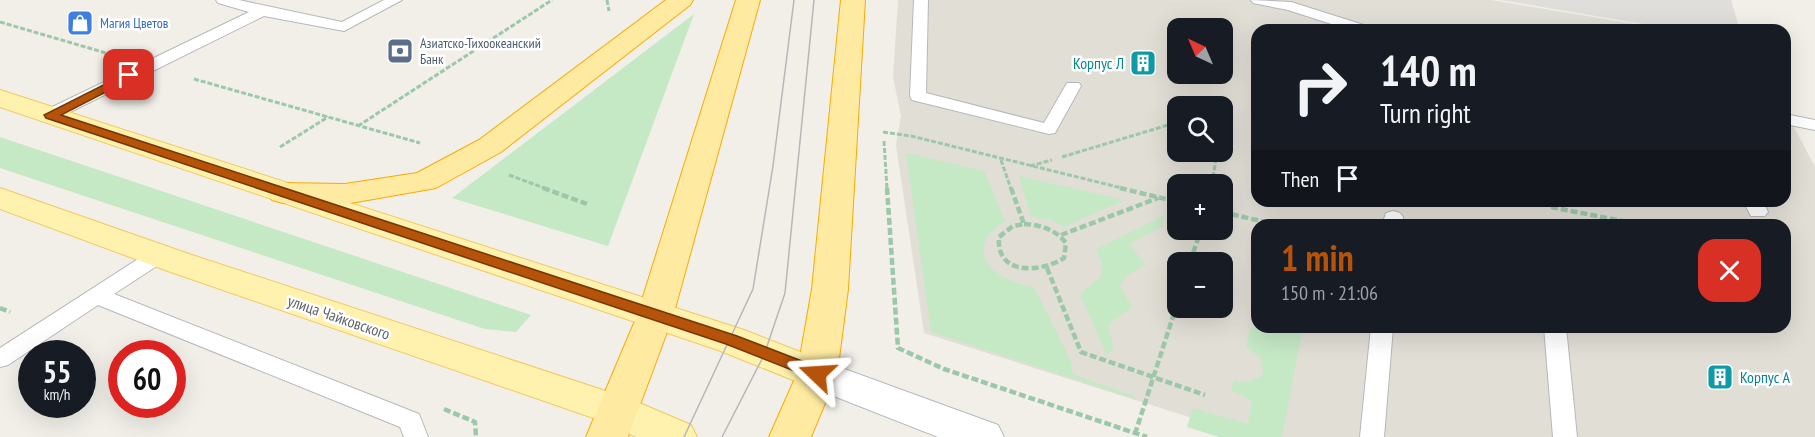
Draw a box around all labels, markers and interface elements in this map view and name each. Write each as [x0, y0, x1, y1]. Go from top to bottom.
shop icon: Магия Цветов [65, 8, 95, 38]
place label: Магия Цветов [100, 14, 169, 32]
north arrow [1167, 18, 1233, 84]
map controls [1167, 18, 1233, 318]
place label: Азиатско-Тихоокеанский Банк [420, 34, 541, 68]
bank icon: Азиатско-Тихоокеанский Банк [385, 36, 415, 66]
text: 140 m [1380, 43, 1477, 98]
building icon: Корпус Л [1128, 48, 1158, 78]
icon: right [1281, 48, 1359, 126]
pin [103, 49, 154, 100]
place label: Корпус Л [1073, 53, 1124, 73]
icon: arrive [112, 58, 145, 91]
button: search [1167, 96, 1233, 162]
text: Turn right [1380, 96, 1471, 130]
icon: arrive [1331, 162, 1364, 195]
text: Then [1281, 165, 1319, 193]
button: + [1167, 174, 1233, 240]
text: 1 min [1281, 234, 1354, 281]
button: close [1698, 239, 1761, 302]
button: − [1167, 252, 1233, 318]
text: 150 m · 21:06 [1281, 280, 1378, 306]
street label: улица Чайковского [285, 290, 393, 344]
speed limit sign: 60 [108, 340, 186, 418]
position arrow [785, 342, 849, 406]
text: 55 [43, 352, 71, 391]
building icon: Корпус А [1705, 362, 1735, 392]
place label: Корпус А [1740, 367, 1790, 387]
text: km/h [44, 385, 70, 404]

